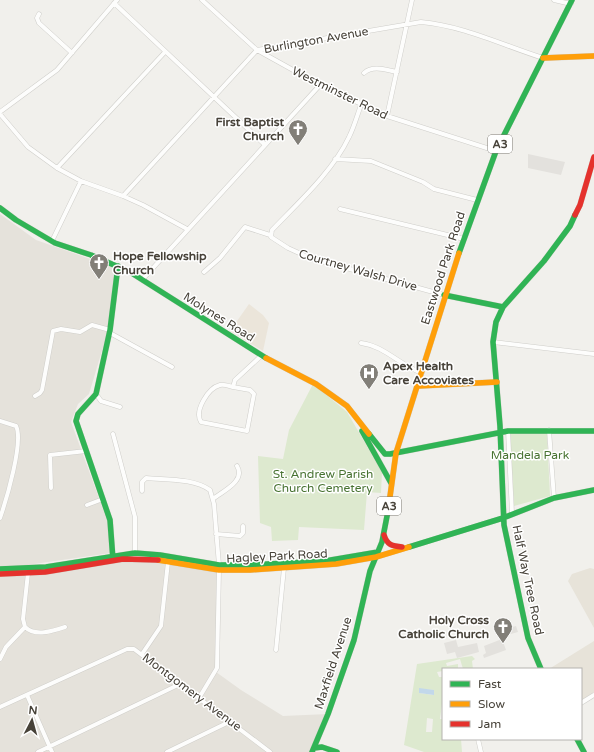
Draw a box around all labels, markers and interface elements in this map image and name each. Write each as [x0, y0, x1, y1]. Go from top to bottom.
street label: Burlington Avenue [263, 24, 370, 56]
street label: Westminster Road [290, 64, 390, 122]
place label: First Baptist Church [215, 115, 284, 143]
church icon: First Baptist Church [287, 118, 309, 146]
road number: A3 [488, 135, 512, 153]
street label: Eastwood Park Road [418, 210, 468, 326]
street label: Courtney Walsh Drive [297, 246, 419, 294]
place label: Hope Fellowship Church [113, 249, 207, 277]
church icon: Hope Fellowship Church [88, 252, 110, 280]
street label: Molynes Road [181, 290, 257, 344]
place label: Apex Health Care Accoviates [383, 359, 474, 387]
hospital icon: Apex Health Care Accoviates [358, 362, 380, 390]
park label: Mandela Park [491, 448, 570, 462]
park label: St. Andrew Parish Church Cemetery [273, 467, 373, 495]
road number: A3 [377, 497, 401, 515]
street label: Half Way Tree Road [509, 524, 547, 636]
street label: Hagley Park Road [226, 546, 328, 566]
place label: Holy Cross Catholic Church [398, 613, 489, 641]
street label: Maxfield Avenue [311, 615, 355, 711]
church icon: Holy Cross Catholic Church [492, 616, 514, 644]
street label: Montgomery Avenue [140, 650, 244, 734]
legend [442, 668, 582, 740]
text: Fast [478, 677, 502, 691]
text: Slow [478, 697, 505, 711]
north arrow [12, 700, 52, 740]
text: N [28, 704, 38, 717]
text: Jam [478, 717, 501, 731]

